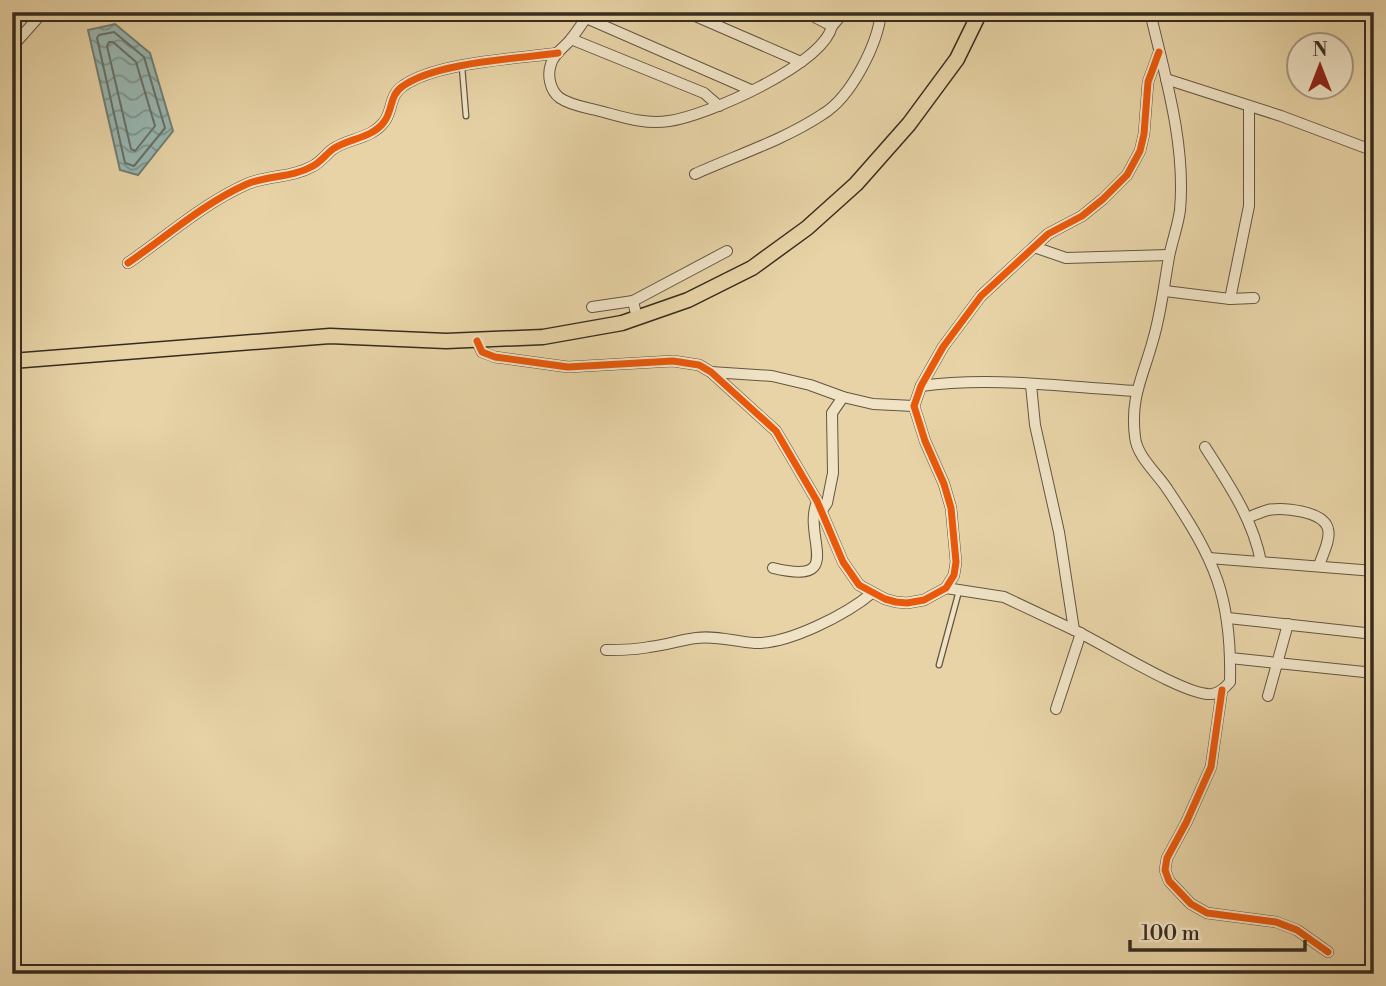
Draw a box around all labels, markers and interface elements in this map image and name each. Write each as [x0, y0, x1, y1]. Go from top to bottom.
north arrow [1284, 32, 1354, 102]
text: N [1312, 38, 1328, 62]
scale bar [1130, 909, 1306, 953]
text: 100 m [1141, 921, 1200, 947]

